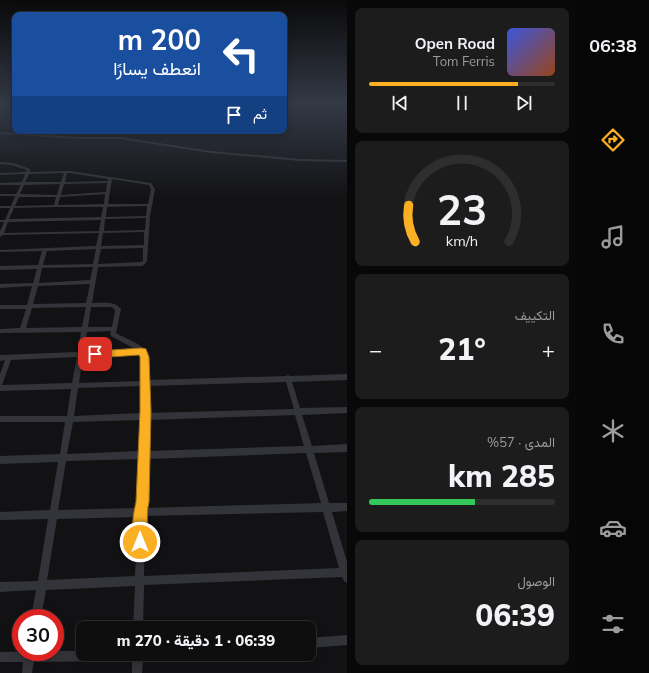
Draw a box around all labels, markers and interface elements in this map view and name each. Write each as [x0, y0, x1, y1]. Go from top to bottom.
text: 200 m [118, 22, 201, 57]
icon: left [215, 28, 267, 80]
text: Open Road [415, 34, 495, 53]
text: 06:38 [589, 34, 637, 57]
text: Tom Ferris [433, 53, 495, 69]
text: انعطف يسارًا [113, 57, 201, 80]
icon: previous [389, 92, 411, 114]
icon: pause [451, 92, 473, 114]
icon: next [513, 92, 535, 114]
icon: arrive [223, 104, 245, 126]
text: ثم [253, 104, 267, 123]
icon: directions [599, 126, 627, 154]
text: 23 [437, 182, 487, 234]
icon: music [599, 223, 627, 251]
text: km/h [446, 231, 478, 249]
text: التكييف [515, 307, 555, 323]
icon: phone [599, 320, 627, 348]
text: 21° [438, 330, 486, 368]
text: − [369, 336, 382, 364]
text: + [542, 336, 555, 364]
pin [78, 337, 112, 371]
icon: arrive [84, 343, 106, 365]
icon: climate [599, 417, 627, 445]
text: المدى · 57% [487, 434, 555, 450]
text: 285 km [448, 457, 555, 495]
icon: car [599, 514, 627, 542]
position arrow [119, 521, 161, 563]
text: الوصول [517, 573, 555, 589]
text: 06:39 [475, 596, 555, 634]
speed limit sign: 30 [12, 609, 64, 661]
icon: filters [599, 610, 627, 638]
text: 06:39 · 1 دقيقة · 270 m [117, 631, 275, 650]

